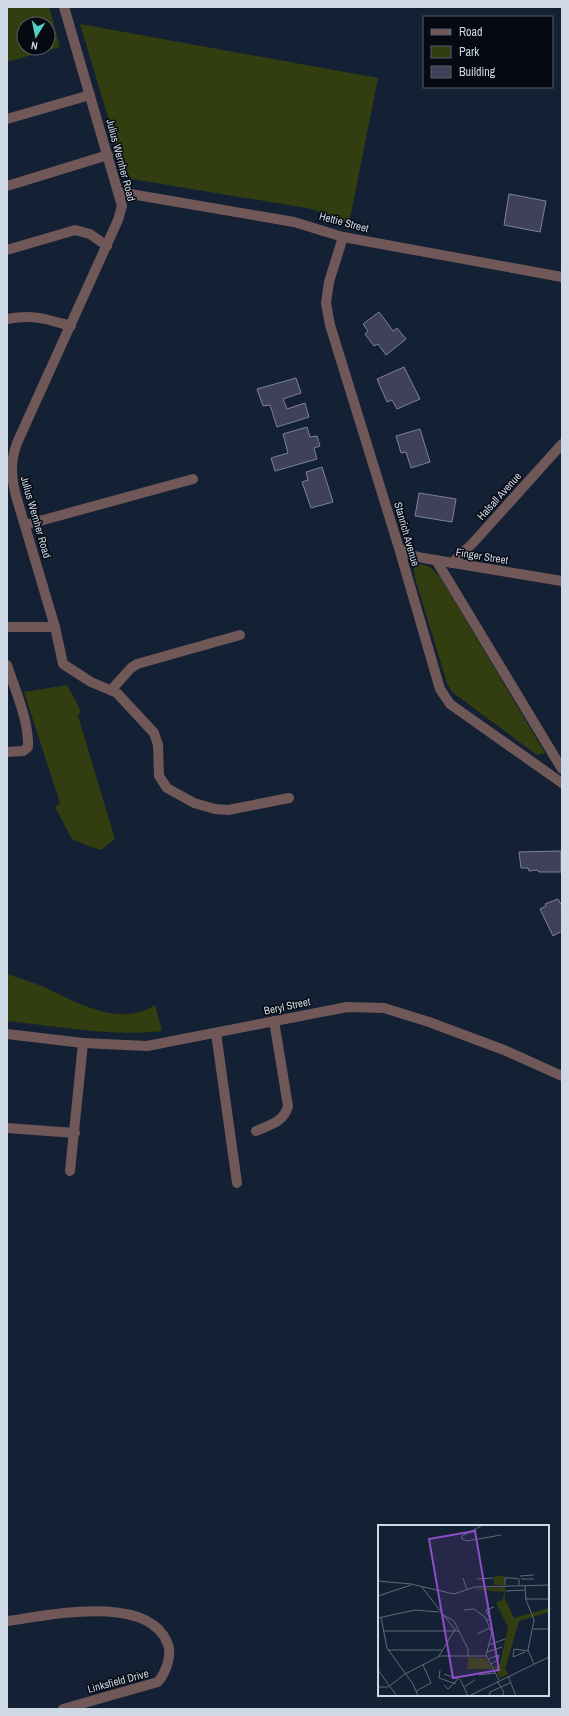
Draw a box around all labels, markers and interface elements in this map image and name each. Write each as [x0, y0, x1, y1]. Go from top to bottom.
north arrow [16, 16, 56, 56]
legend [423, 16, 553, 88]
text: Road [459, 24, 483, 40]
text: N [30, 38, 39, 53]
text: Park [459, 44, 479, 60]
text: Building [459, 64, 496, 80]
street label: Julius Wernher Road [103, 117, 139, 203]
street label: Hettie Street [318, 209, 371, 235]
street label: Halsall Avenue [474, 469, 524, 523]
street label: Julius Wernher Road [18, 474, 54, 560]
street label: Stanrich Avenue [391, 500, 423, 568]
street label: Finger Street [455, 545, 510, 567]
street label: Beryl Street [262, 994, 312, 1018]
inset map [378, 1525, 549, 1696]
street label: Linksfield Drive [86, 1666, 150, 1696]

